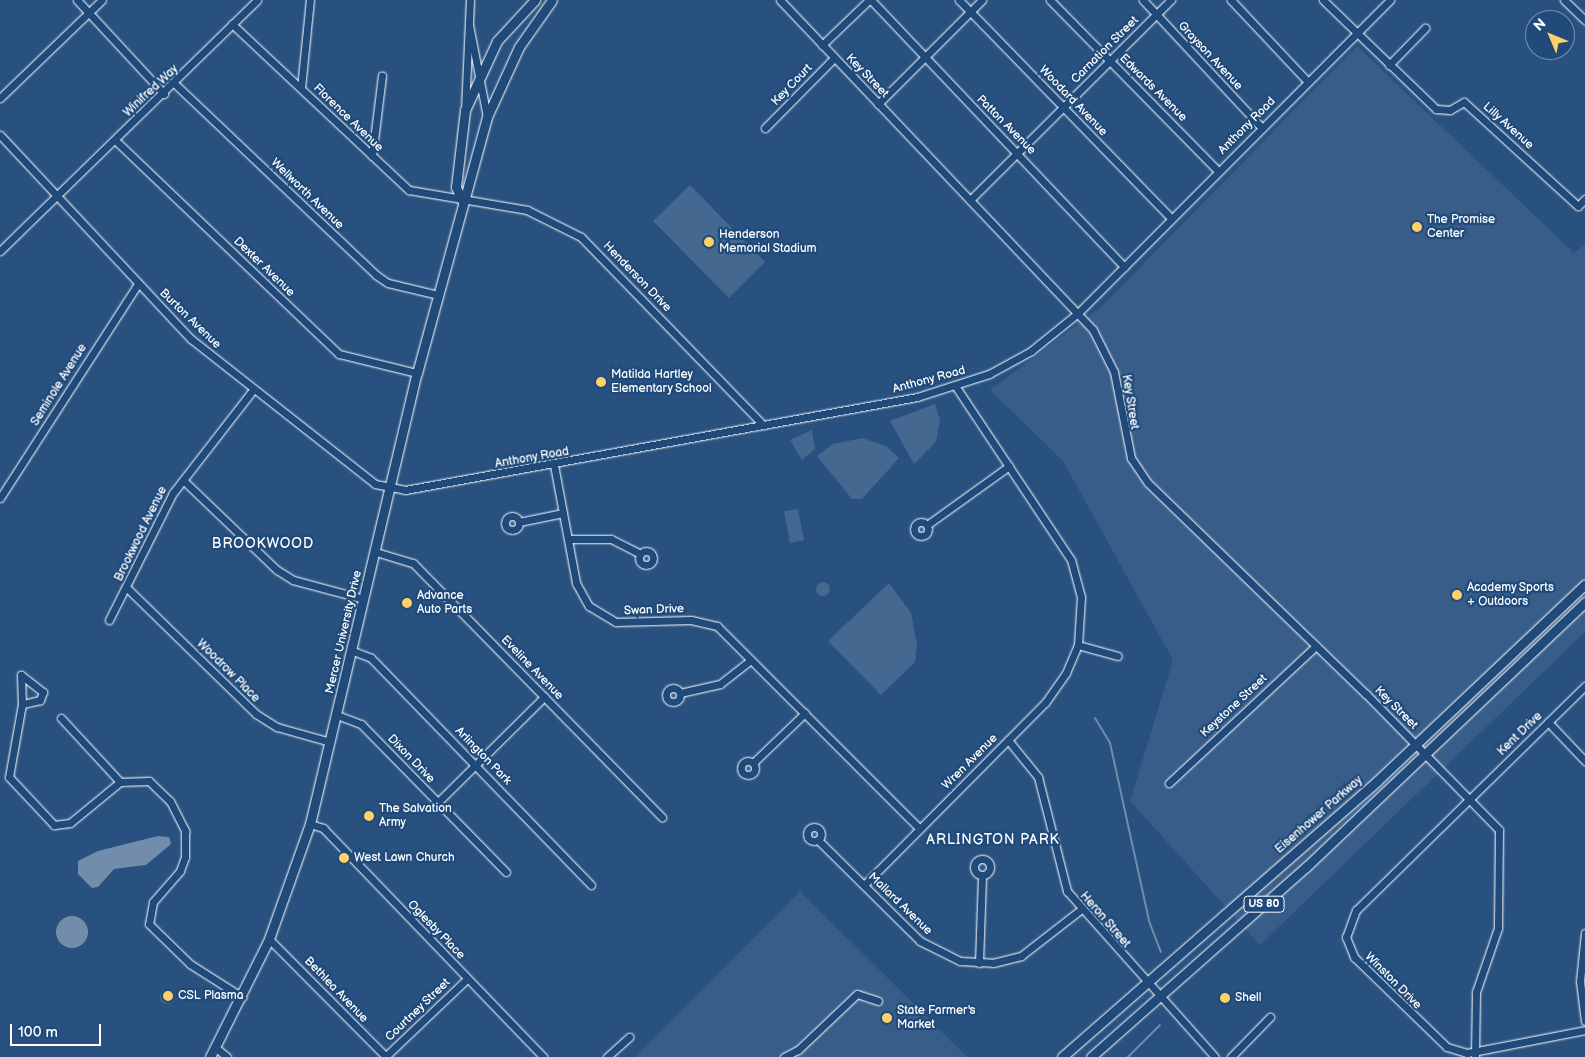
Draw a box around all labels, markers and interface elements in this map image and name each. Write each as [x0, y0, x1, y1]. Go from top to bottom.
north arrow [1525, 10, 1575, 60]
street label: Carnation Street [1068, 13, 1142, 87]
text: N [1530, 15, 1549, 34]
street label: Grayson Avenue [1175, 19, 1245, 93]
street label: Key Street [842, 51, 892, 101]
street label: Edwards Avenue [1116, 51, 1190, 125]
street label: Key Court [768, 61, 816, 109]
street label: Winifred Way [120, 62, 182, 120]
street label: Woodard Avenue [1036, 63, 1110, 139]
street label: Florence Avenue [310, 81, 386, 155]
street label: Patton Avenue [973, 92, 1039, 158]
street label: Anthony Road [1215, 94, 1279, 158]
street label: Lilly Avenue [1479, 99, 1537, 153]
street label: Wellworth Avenue [268, 156, 346, 232]
place label: The Promise Center [1427, 213, 1495, 241]
marker: The Promise Center [1411, 221, 1423, 233]
place label: Henderson Memorial Stadium [719, 228, 817, 256]
street label: Dexter Avenue [230, 234, 298, 300]
marker: Henderson Memorial Stadium [703, 236, 715, 248]
street label: Henderson Drive [600, 239, 674, 315]
street label: Burton Avenue [156, 286, 224, 352]
street label: Seminole Avenue [28, 341, 90, 429]
street label: Anthony Road [891, 363, 967, 397]
place label: Matilda Hartley Elementary School [611, 368, 713, 396]
street label: Key Street [1118, 373, 1142, 431]
marker: Matilda Hartley Elementary School [595, 376, 607, 388]
street label: Anthony Road [493, 444, 571, 472]
street label: Brookwood Avenue [112, 484, 170, 584]
district label: BROOKWOOD [211, 536, 315, 552]
street label: Mercer University Drive [323, 569, 365, 695]
place label: Academy Sports + Outdoors [1467, 581, 1555, 609]
place label: Advance Auto Parts [417, 589, 472, 617]
marker: Academy Sports + Outdoors [1451, 589, 1463, 601]
marker: Advance Auto Parts [401, 597, 413, 609]
street label: Swan Drive [624, 602, 684, 618]
street label: Eveline Avenue [498, 633, 566, 703]
street label: Woodrow Place [193, 636, 263, 706]
street label: Keystone Street [1198, 671, 1270, 741]
street label: Key Street [1371, 683, 1421, 733]
street label: Kent Drive [1495, 709, 1545, 759]
street label: Arlington Park [452, 724, 514, 788]
street label: Wren Avenue [939, 731, 1001, 793]
street label: Dixon Drive [384, 732, 438, 786]
street label: Eisenhower Parkway [1272, 773, 1366, 857]
place label: The Salvation Army [379, 802, 452, 830]
marker: The Salvation Army [363, 810, 375, 822]
district label: ARLINGTON PARK [925, 832, 1061, 848]
place label: West Lawn Church [354, 851, 455, 865]
marker: West Lawn Church [338, 852, 350, 864]
street label: Mallard Avenue [865, 870, 935, 938]
street label: Heron Street [1077, 889, 1133, 951]
road number: US 80 [1243, 896, 1285, 912]
street label: Oglesby Place [404, 897, 468, 963]
street label: Winston Drive [1362, 950, 1424, 1012]
street label: Bethlea Avenue [301, 954, 371, 1026]
street label: Courtney Street [382, 975, 454, 1045]
place label: CSL Plasma [178, 989, 244, 1003]
marker: CSL Plasma [162, 990, 174, 1002]
place label: Shell [1235, 991, 1261, 1005]
marker: Shell [1219, 992, 1231, 1004]
place label: State Farmer's Market [897, 1004, 976, 1032]
marker: State Farmer's Market [881, 1012, 893, 1024]
scale bar [12, 1014, 104, 1046]
text: 100 m [18, 1023, 58, 1042]

